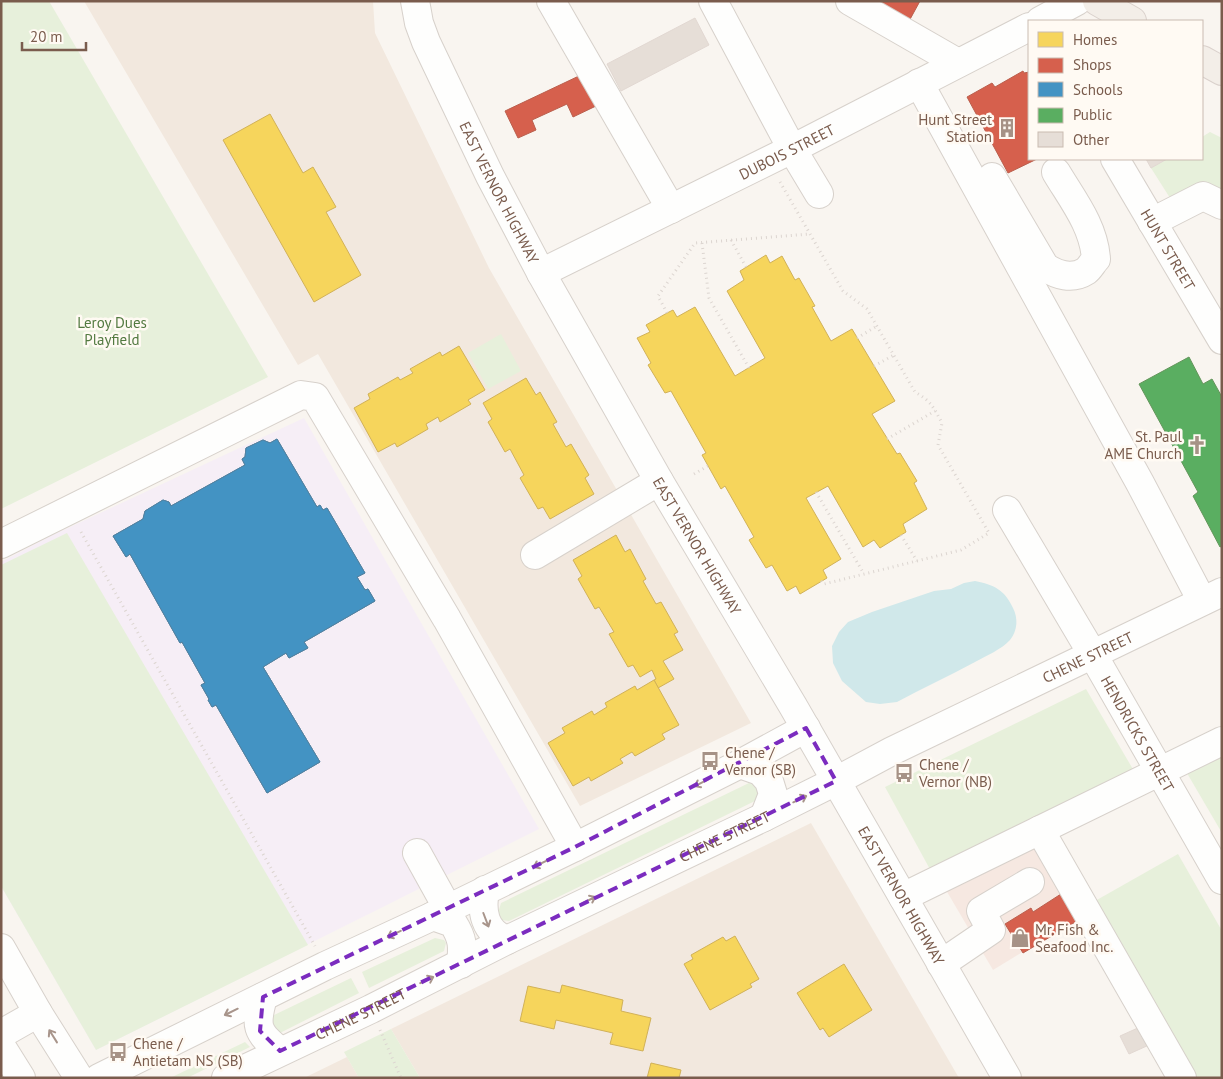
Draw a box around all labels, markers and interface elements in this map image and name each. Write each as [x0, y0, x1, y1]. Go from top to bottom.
scale bar [22, 20, 86, 52]
legend [1028, 20, 1203, 160]
text: 20 m [30, 27, 63, 46]
text: Homes [1073, 30, 1117, 49]
text: Shops [1073, 55, 1112, 74]
text: Schools [1073, 80, 1123, 99]
text: Public [1073, 105, 1112, 124]
place label: Hunt Street Station [918, 110, 992, 146]
building icon: Hunt Street Station [996, 117, 1018, 139]
street label: EAST VERNOR HIGHWAY [456, 118, 544, 267]
street label: DUBOIS STREET [736, 119, 838, 183]
text: Other [1073, 130, 1109, 149]
street label: HUNT STREET [1137, 205, 1200, 294]
park label: Leroy Dues Playfield [77, 313, 147, 349]
place label: St. Paul AME Church [1104, 427, 1183, 463]
church icon: St. Paul AME Church [1186, 434, 1208, 456]
street label: EAST VERNOR HIGHWAY [649, 473, 746, 618]
street label: CHENE STREET [1039, 627, 1137, 687]
street label: HENDRICKS STREET [1097, 672, 1179, 795]
place label: Chene / Vernor (SB) [724, 743, 796, 779]
bus stop icon: Chene / Vernor (SB) [699, 750, 721, 772]
place label: Chene / Vernor (NB) [918, 755, 992, 791]
bus stop icon: Chene / Vernor (NB) [893, 762, 915, 784]
one-way arrow [694, 779, 709, 789]
one-way arrow [792, 794, 807, 803]
street label: CHENE STREET [676, 806, 774, 866]
street label: EAST VERNOR HIGHWAY [855, 822, 949, 968]
one-way arrow [533, 860, 548, 869]
one-way arrow [581, 895, 596, 905]
one-way arrow [482, 912, 492, 927]
place label: Mr. Fish & Seafood Inc. [1035, 920, 1113, 956]
shop icon: Mr. Fish & Seafood Inc. [1009, 927, 1031, 949]
one-way arrow [386, 930, 401, 940]
one-way arrow [419, 975, 434, 984]
street label: CHENE STREET [312, 983, 410, 1044]
one-way arrow [224, 1008, 239, 1017]
one-way arrow [48, 1030, 58, 1044]
place label: Chene / Antietam NS (SB) [133, 1034, 243, 1070]
bus stop icon: Chene / Antietam NS (SB) [107, 1041, 129, 1063]

